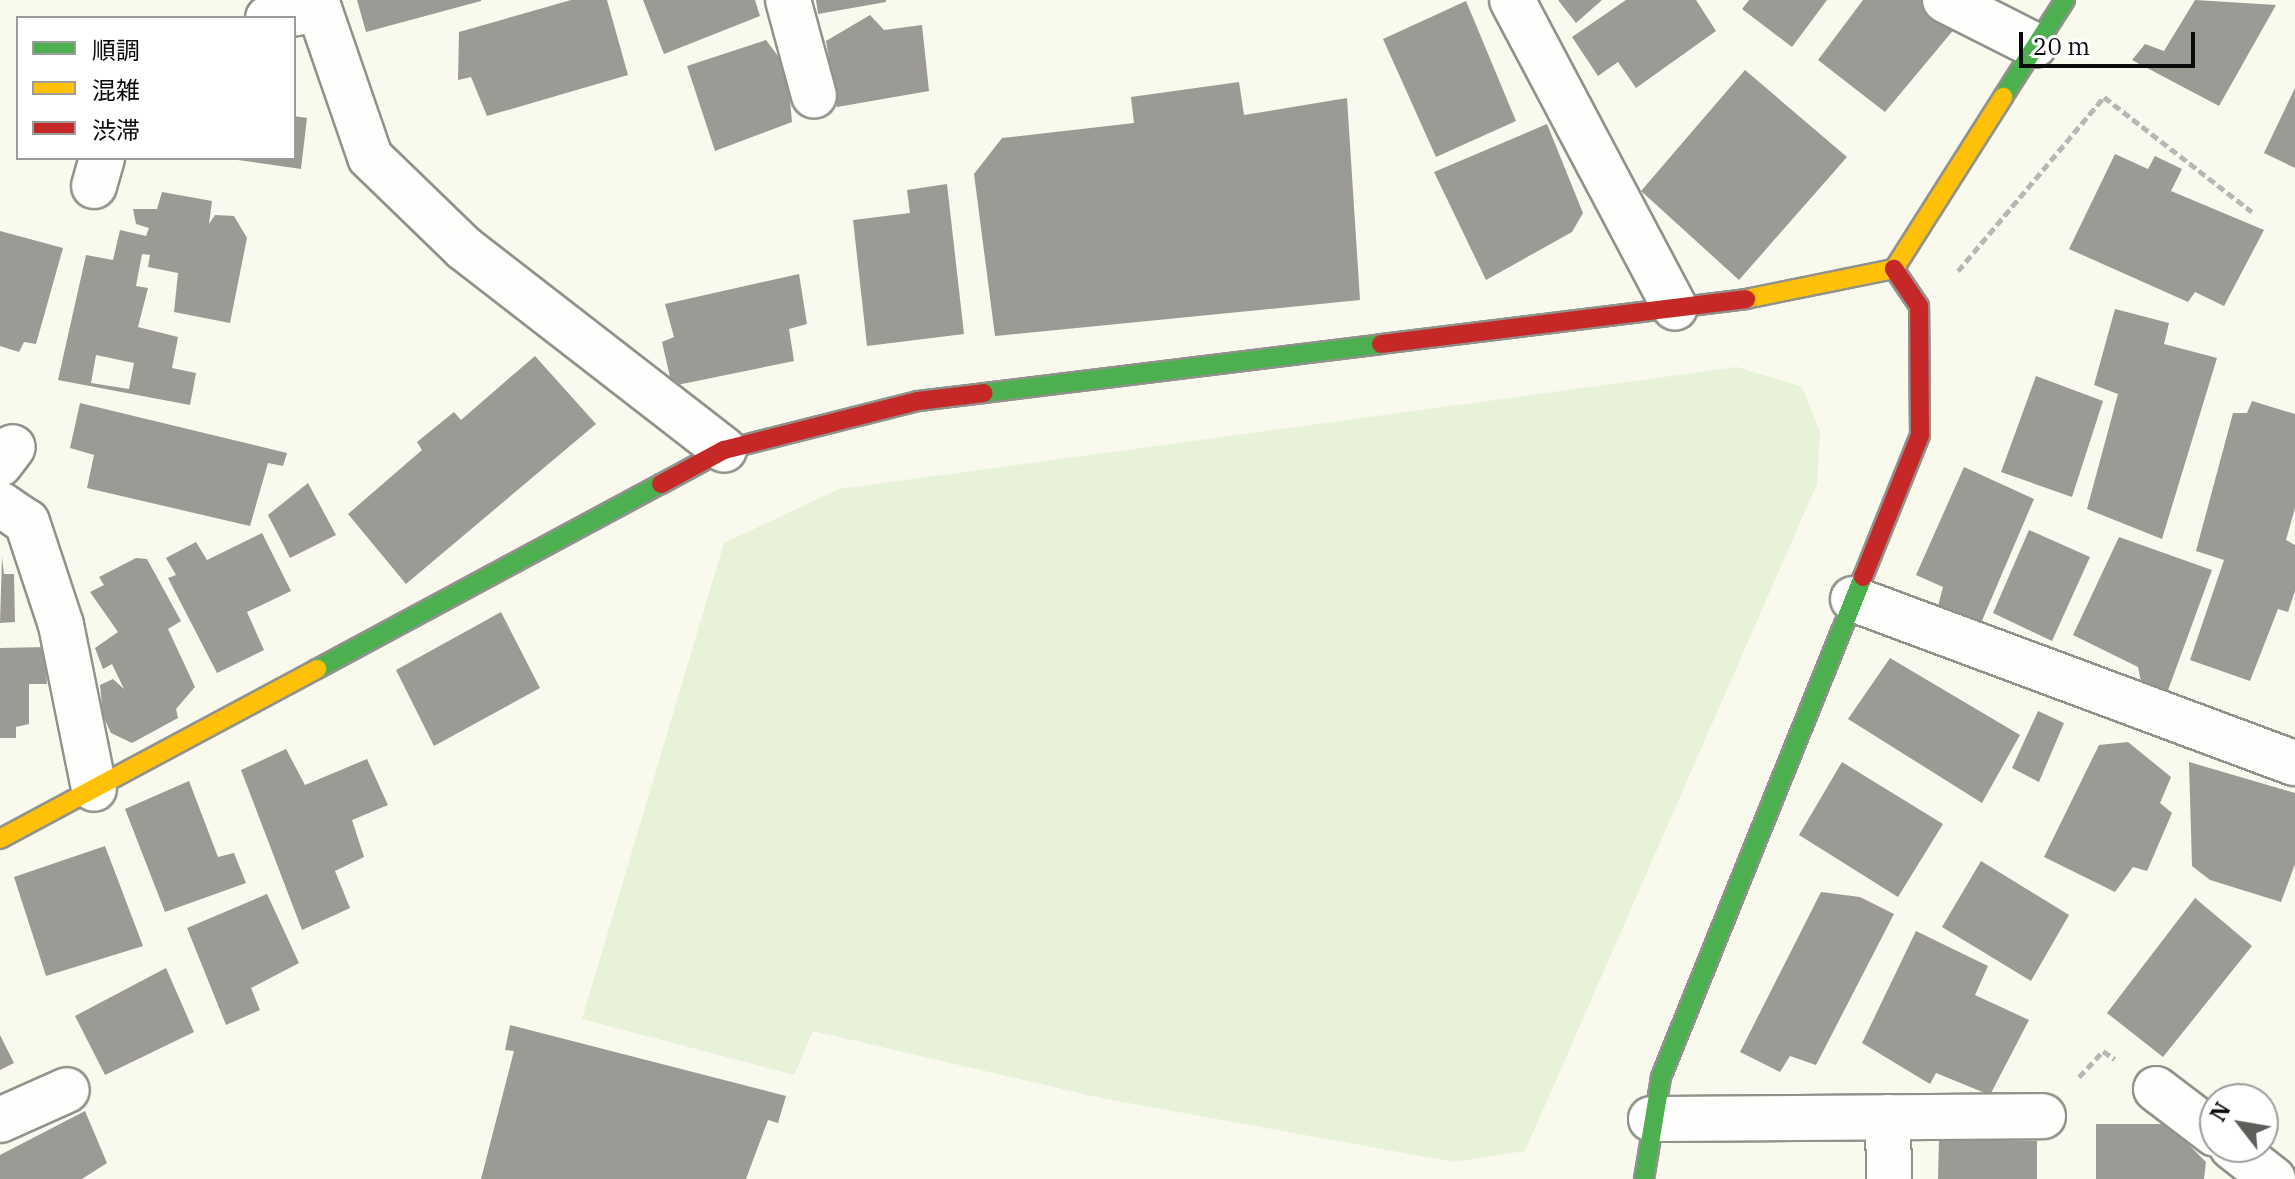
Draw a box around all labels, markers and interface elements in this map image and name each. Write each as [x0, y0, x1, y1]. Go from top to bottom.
legend [16, 16, 296, 160]
scale bar [2023, 16, 2199, 66]
text: 20 m [2033, 30, 2090, 62]
text: 順調 [92, 34, 140, 66]
text: 混雑 [92, 74, 140, 106]
text: 渋滞 [92, 114, 140, 146]
north arrow [2199, 1083, 2279, 1163]
text: N [2203, 1096, 2237, 1126]

